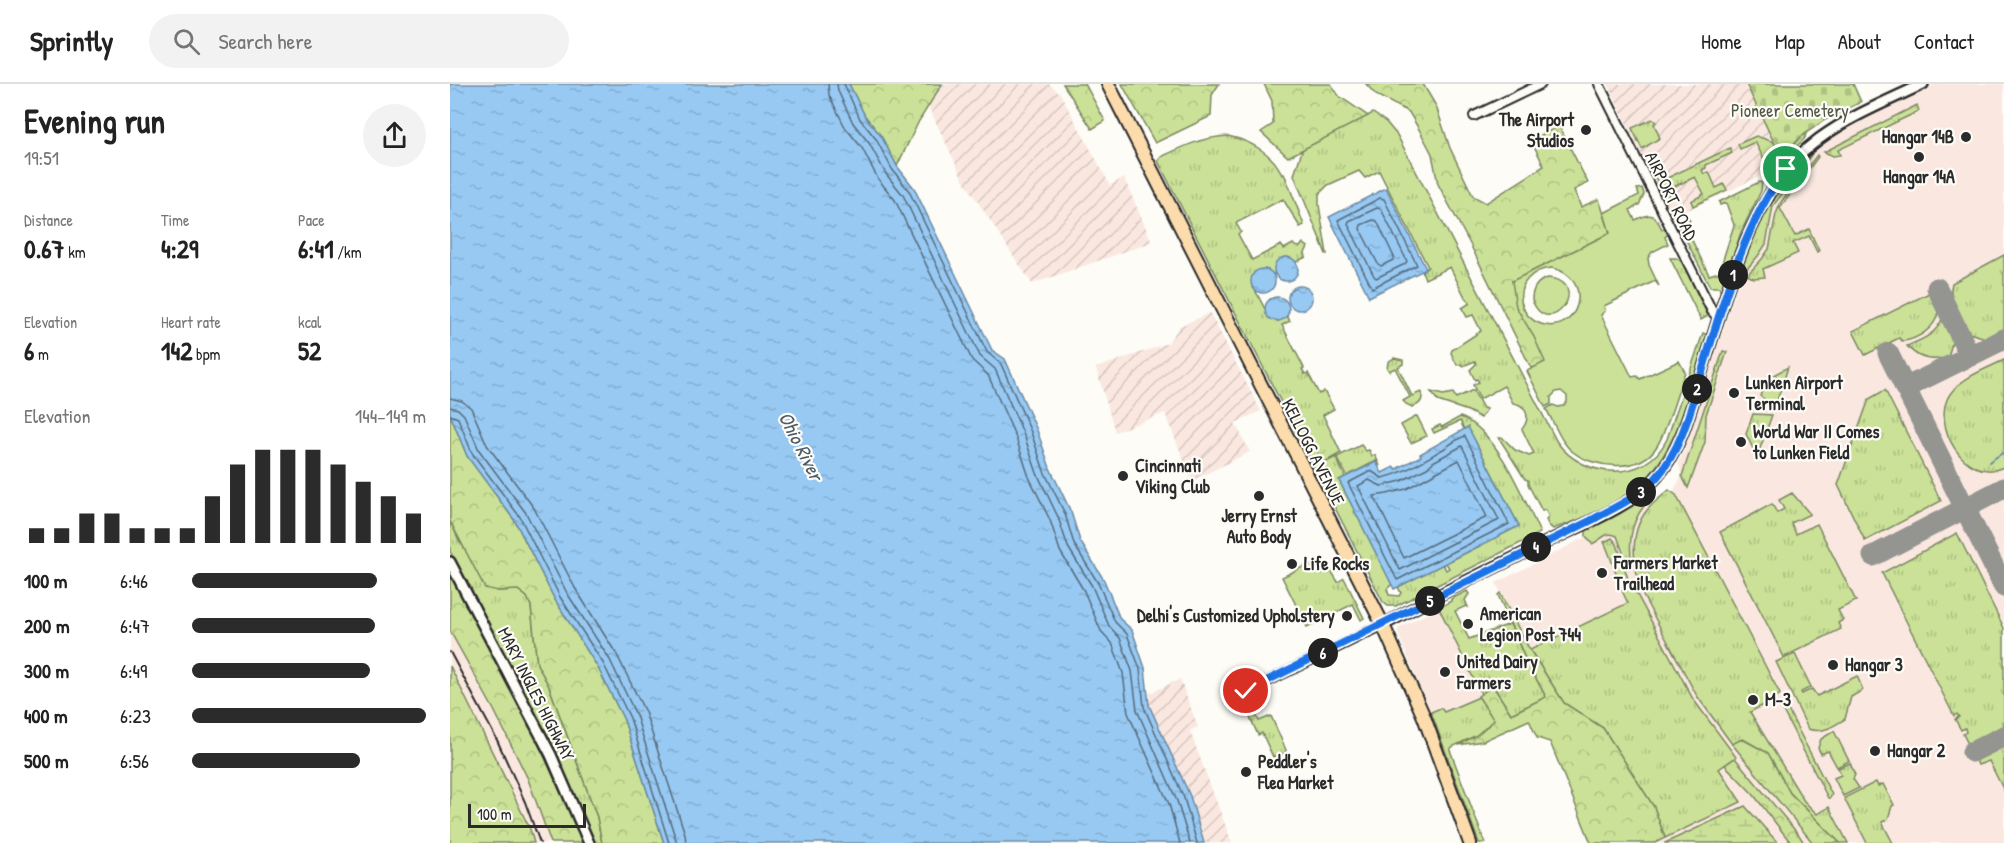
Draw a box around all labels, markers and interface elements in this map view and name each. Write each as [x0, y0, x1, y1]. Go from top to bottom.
search box [149, 14, 569, 68]
text: Sprintly [30, 22, 113, 60]
icon: search [170, 25, 203, 58]
text: Search here [218, 26, 312, 56]
text: Home [1701, 27, 1742, 56]
text: Map [1775, 27, 1805, 56]
text: About [1838, 27, 1881, 56]
text: Contact [1914, 27, 1974, 56]
park label: Pioneer Cemetery [1731, 98, 1849, 123]
text: Evening run [24, 99, 165, 143]
button: share [363, 104, 426, 167]
place label: The Airport Studios [1498, 107, 1575, 153]
marker: The Airport Studios [1579, 123, 1593, 137]
place label: Hangar 14B [1882, 124, 1954, 150]
marker: Hangar 14B [1959, 130, 1973, 144]
pin [1760, 143, 1811, 194]
text: 19:51 [24, 144, 59, 171]
street label: AIRPORT ROAD [1639, 147, 1704, 245]
marker: Hangar 14A [1912, 150, 1926, 164]
icon: arrive [1769, 152, 1802, 185]
place label: Hangar 14A [1883, 164, 1955, 190]
text: Distance [24, 209, 73, 231]
text: Time [161, 209, 189, 231]
text: Pace [298, 209, 325, 231]
text: 0.67 [24, 231, 64, 266]
text: 4:29 [161, 231, 199, 266]
text: 6:41 [298, 231, 334, 266]
text: km [64, 241, 86, 263]
text: /km [334, 241, 362, 263]
pin: 1 [1718, 260, 1748, 290]
text: 1 [1730, 264, 1736, 286]
text: Elevation [24, 311, 77, 333]
text: Heart rate [161, 311, 221, 333]
text: kcal [298, 311, 321, 333]
text: 6 [24, 333, 34, 368]
text: 142 [161, 333, 192, 368]
text: 52 [298, 333, 321, 368]
text: m [34, 343, 49, 365]
text: bpm [192, 343, 220, 365]
place label: Lunken Airport Terminal [1745, 370, 1844, 416]
pin: 2 [1682, 374, 1712, 404]
text: 2 [1693, 378, 1701, 400]
marker: Lunken Airport Terminal [1727, 386, 1741, 400]
street label: KELLOGG AVENUE [1276, 394, 1351, 509]
text: Elevation [24, 402, 90, 429]
text: 144–149 m [355, 402, 426, 429]
water label: Ohio River [773, 407, 831, 487]
place label: World War II Comes to Lunken Field [1752, 419, 1880, 465]
marker: World War II Comes to Lunken Field [1734, 435, 1748, 449]
place label: Cincinnati Viking Club [1135, 453, 1211, 500]
marker: Cincinnati Viking Club [1116, 469, 1130, 483]
pin: 3 [1626, 477, 1656, 507]
text: 3 [1637, 481, 1645, 503]
marker: Jerry Ernst Auto Body [1252, 489, 1266, 503]
place label: Jerry Ernst Auto Body [1221, 503, 1298, 550]
pin: 4 [1521, 532, 1551, 562]
text: 4 [1533, 536, 1539, 558]
place label: Farmers Market Trailhead [1613, 550, 1718, 596]
place label: Life Rocks [1304, 551, 1369, 576]
marker: Life Rocks [1285, 557, 1299, 571]
marker: Farmers Market Trailhead [1595, 566, 1609, 580]
text: 100 m [24, 567, 67, 594]
text: 6:46 [120, 567, 148, 594]
pin: 5 [1415, 586, 1445, 616]
text: 5 [1427, 590, 1433, 612]
place label: American Legion Post 744 [1480, 601, 1581, 648]
place label: Delhi's Customized Upholstery [1137, 603, 1335, 629]
marker: Delhi's Customized Upholstery [1340, 609, 1354, 623]
text: 200 m [24, 612, 69, 639]
text: 6:47 [120, 612, 150, 639]
marker: American Legion Post 744 [1461, 617, 1475, 631]
street label: MARY INGLES HIGHWAY [492, 623, 581, 765]
pin: 6 [1308, 638, 1338, 668]
text: 6 [1320, 642, 1326, 664]
place label: United Dairy Farmers [1456, 649, 1538, 695]
place label: Hangar 3 [1845, 652, 1903, 678]
text: 300 m [24, 657, 69, 684]
text: 6:49 [120, 657, 147, 684]
marker: Hangar 3 [1826, 658, 1840, 672]
pin [1220, 665, 1271, 716]
marker: United Dairy Farmers [1438, 665, 1452, 679]
icon: check [1229, 674, 1262, 707]
place label: M-3 [1765, 687, 1791, 712]
marker: M-3 [1746, 693, 1760, 707]
text: 400 m [24, 702, 68, 729]
text: 6:23 [120, 702, 151, 729]
place label: Hangar 2 [1887, 738, 1946, 764]
marker: Hangar 2 [1868, 744, 1882, 758]
text: 500 m [24, 747, 69, 774]
text: 6:56 [120, 747, 149, 774]
place label: Peddler's Flea Market [1257, 749, 1334, 795]
marker: Peddler's Flea Market [1239, 765, 1253, 779]
scale bar [468, 801, 586, 828]
text: 100 m [477, 803, 512, 825]

